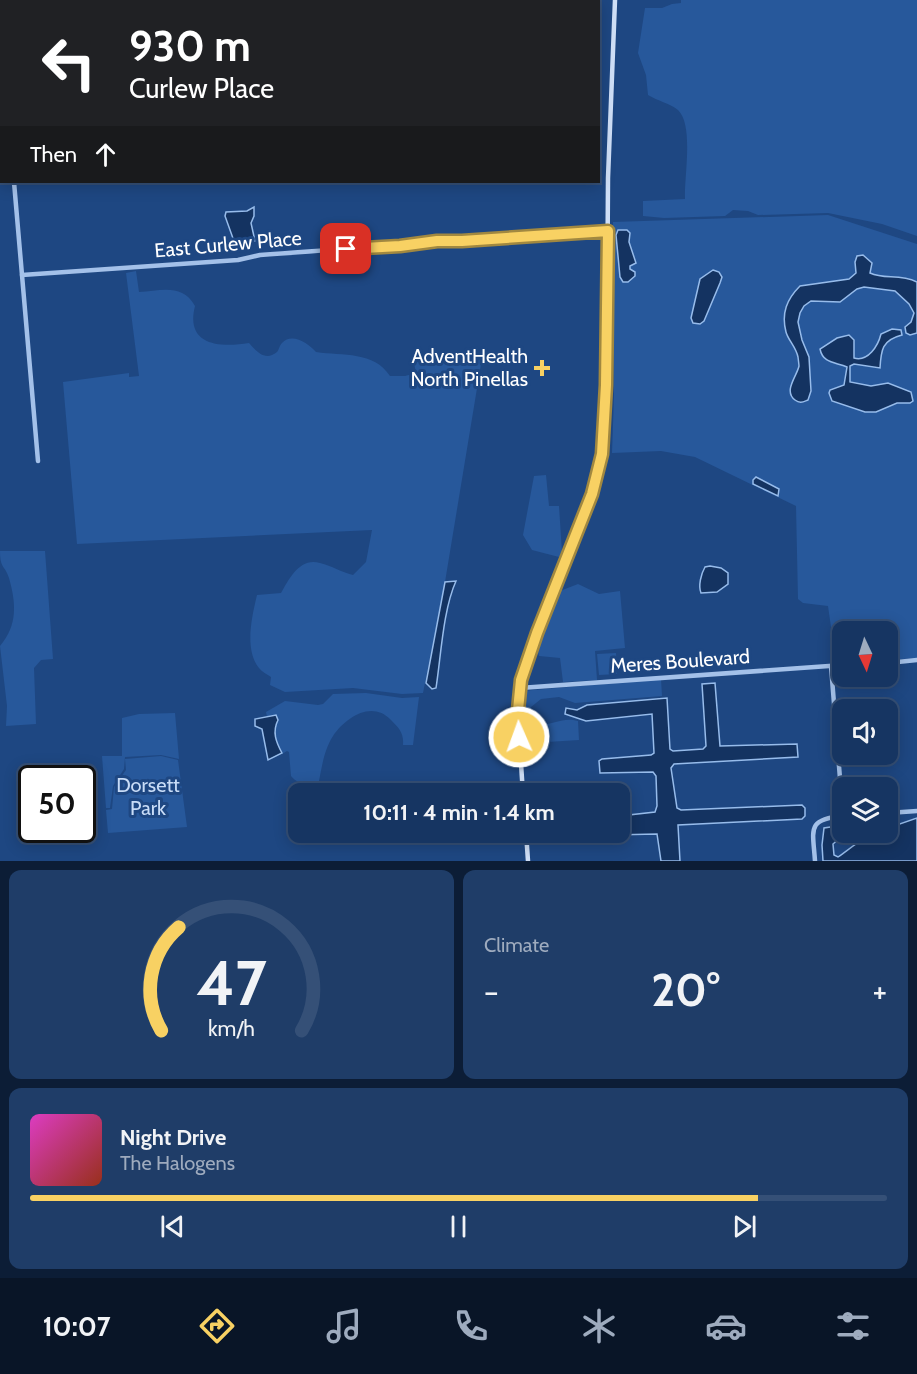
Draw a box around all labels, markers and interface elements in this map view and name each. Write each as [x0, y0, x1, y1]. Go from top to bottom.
text: 930 m [129, 20, 251, 72]
icon: left [30, 24, 108, 102]
text: Curlew Place [129, 72, 274, 105]
icon: ahead [89, 138, 122, 171]
text: Then [30, 141, 77, 168]
pin [320, 223, 371, 274]
street label: East Curlew Place [153, 226, 303, 262]
icon: arrive [329, 232, 362, 265]
place label: AdventHealth North Pinellas [411, 344, 528, 391]
marker: AdventHealth North Pinellas [533, 359, 551, 377]
north arrow [832, 621, 898, 687]
map controls [832, 621, 898, 843]
street label: Meres Boulevard [609, 644, 751, 678]
button: sound [832, 699, 898, 765]
position arrow [487, 705, 551, 769]
speed limit sign: 50 [18, 765, 96, 843]
park label: Dorsett Park [116, 773, 180, 820]
button: layers [832, 777, 898, 843]
text: 10:11 · 4 min · 1.4 km [363, 799, 555, 826]
text: Climate [484, 933, 549, 957]
text: 47 [196, 945, 267, 1021]
text: 20° [651, 963, 720, 1017]
text: − [484, 971, 499, 1011]
text: + [872, 971, 887, 1011]
text: km/h [208, 1016, 255, 1042]
text: Night Drive [120, 1124, 226, 1151]
text: The Halogens [120, 1151, 235, 1175]
icon: previous [156, 1210, 189, 1243]
icon: pause [442, 1210, 475, 1243]
icon: next [728, 1210, 761, 1243]
icon: directions [196, 1305, 238, 1347]
icon: music [323, 1305, 365, 1347]
icon: phone [450, 1305, 492, 1347]
icon: climate [578, 1305, 620, 1347]
icon: car [705, 1305, 747, 1347]
icon: filters [832, 1305, 874, 1347]
text: 10:07 [43, 1310, 111, 1343]

